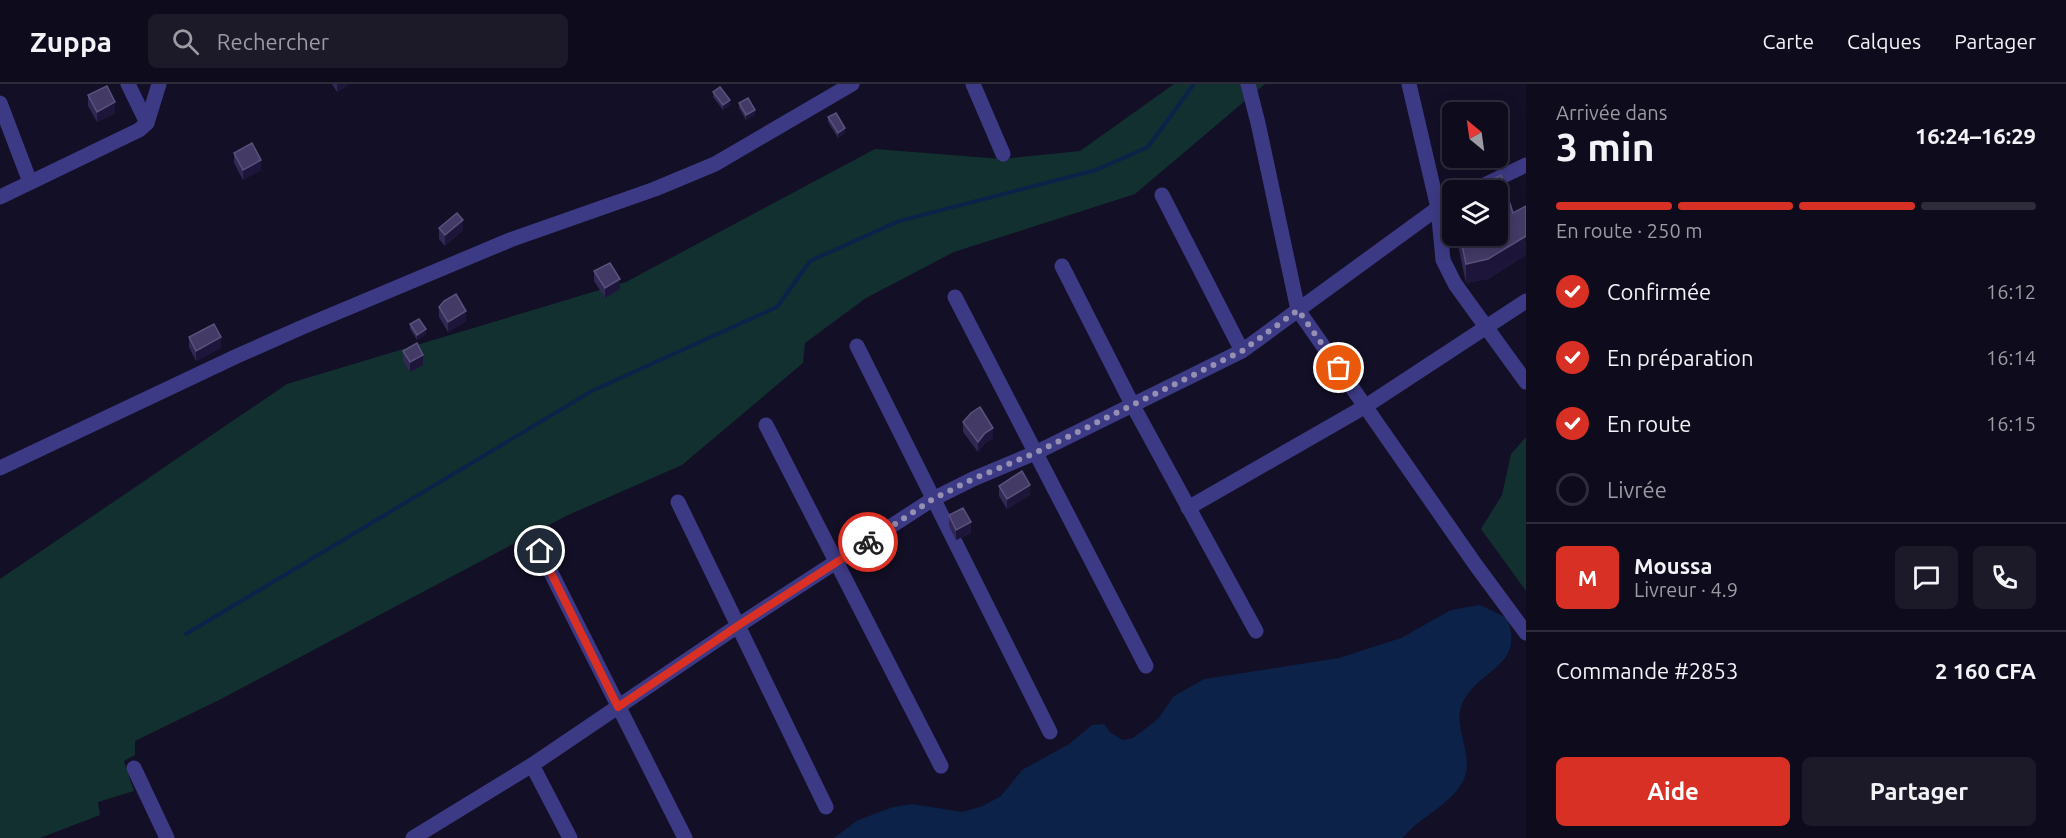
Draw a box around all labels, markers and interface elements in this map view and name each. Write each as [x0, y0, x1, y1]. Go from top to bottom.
search box [148, 14, 568, 68]
icon: search [169, 25, 202, 58]
text: Zuppa [30, 26, 112, 57]
text: Rechercher [217, 29, 329, 54]
text: Carte [1763, 29, 1814, 53]
text: Calques [1847, 29, 1921, 53]
text: Partager [1954, 29, 2036, 53]
text: Arrivée dans [1556, 101, 1667, 124]
north arrow [1442, 102, 1508, 168]
map controls [1442, 102, 1508, 246]
text: 16:24–16:29 [1915, 123, 2036, 148]
text: 3 min [1556, 125, 1655, 168]
button: layers [1442, 180, 1508, 246]
text: En route · 250 m [1556, 219, 1703, 242]
icon: check [1556, 275, 1589, 308]
text: Confirmée [1607, 279, 1711, 304]
text: 16:12 [1986, 280, 2036, 303]
icon: check [1556, 341, 1589, 374]
pin [1313, 342, 1364, 393]
text: En préparation [1607, 345, 1754, 370]
text: 16:14 [1986, 346, 2036, 369]
icon: bag [1322, 351, 1355, 384]
icon: check [1556, 407, 1589, 440]
text: En route [1607, 411, 1691, 436]
text: 16:15 [1986, 412, 2036, 435]
text: Livrée [1607, 477, 1667, 502]
courier [838, 512, 898, 572]
pin [514, 525, 565, 576]
icon: bike [852, 526, 885, 559]
icon: home [523, 534, 556, 567]
button: chat [1895, 546, 1958, 609]
button: phone [1973, 546, 2036, 609]
text: Moussa [1634, 553, 1712, 578]
text: M [1578, 565, 1597, 590]
text: Livreur · 4.9 [1634, 578, 1738, 601]
text: Commande #2853 [1556, 658, 1738, 683]
text: 2 160 CFA [1935, 658, 2036, 683]
button: Aide [1556, 757, 1790, 826]
button: Partager [1802, 757, 2036, 826]

